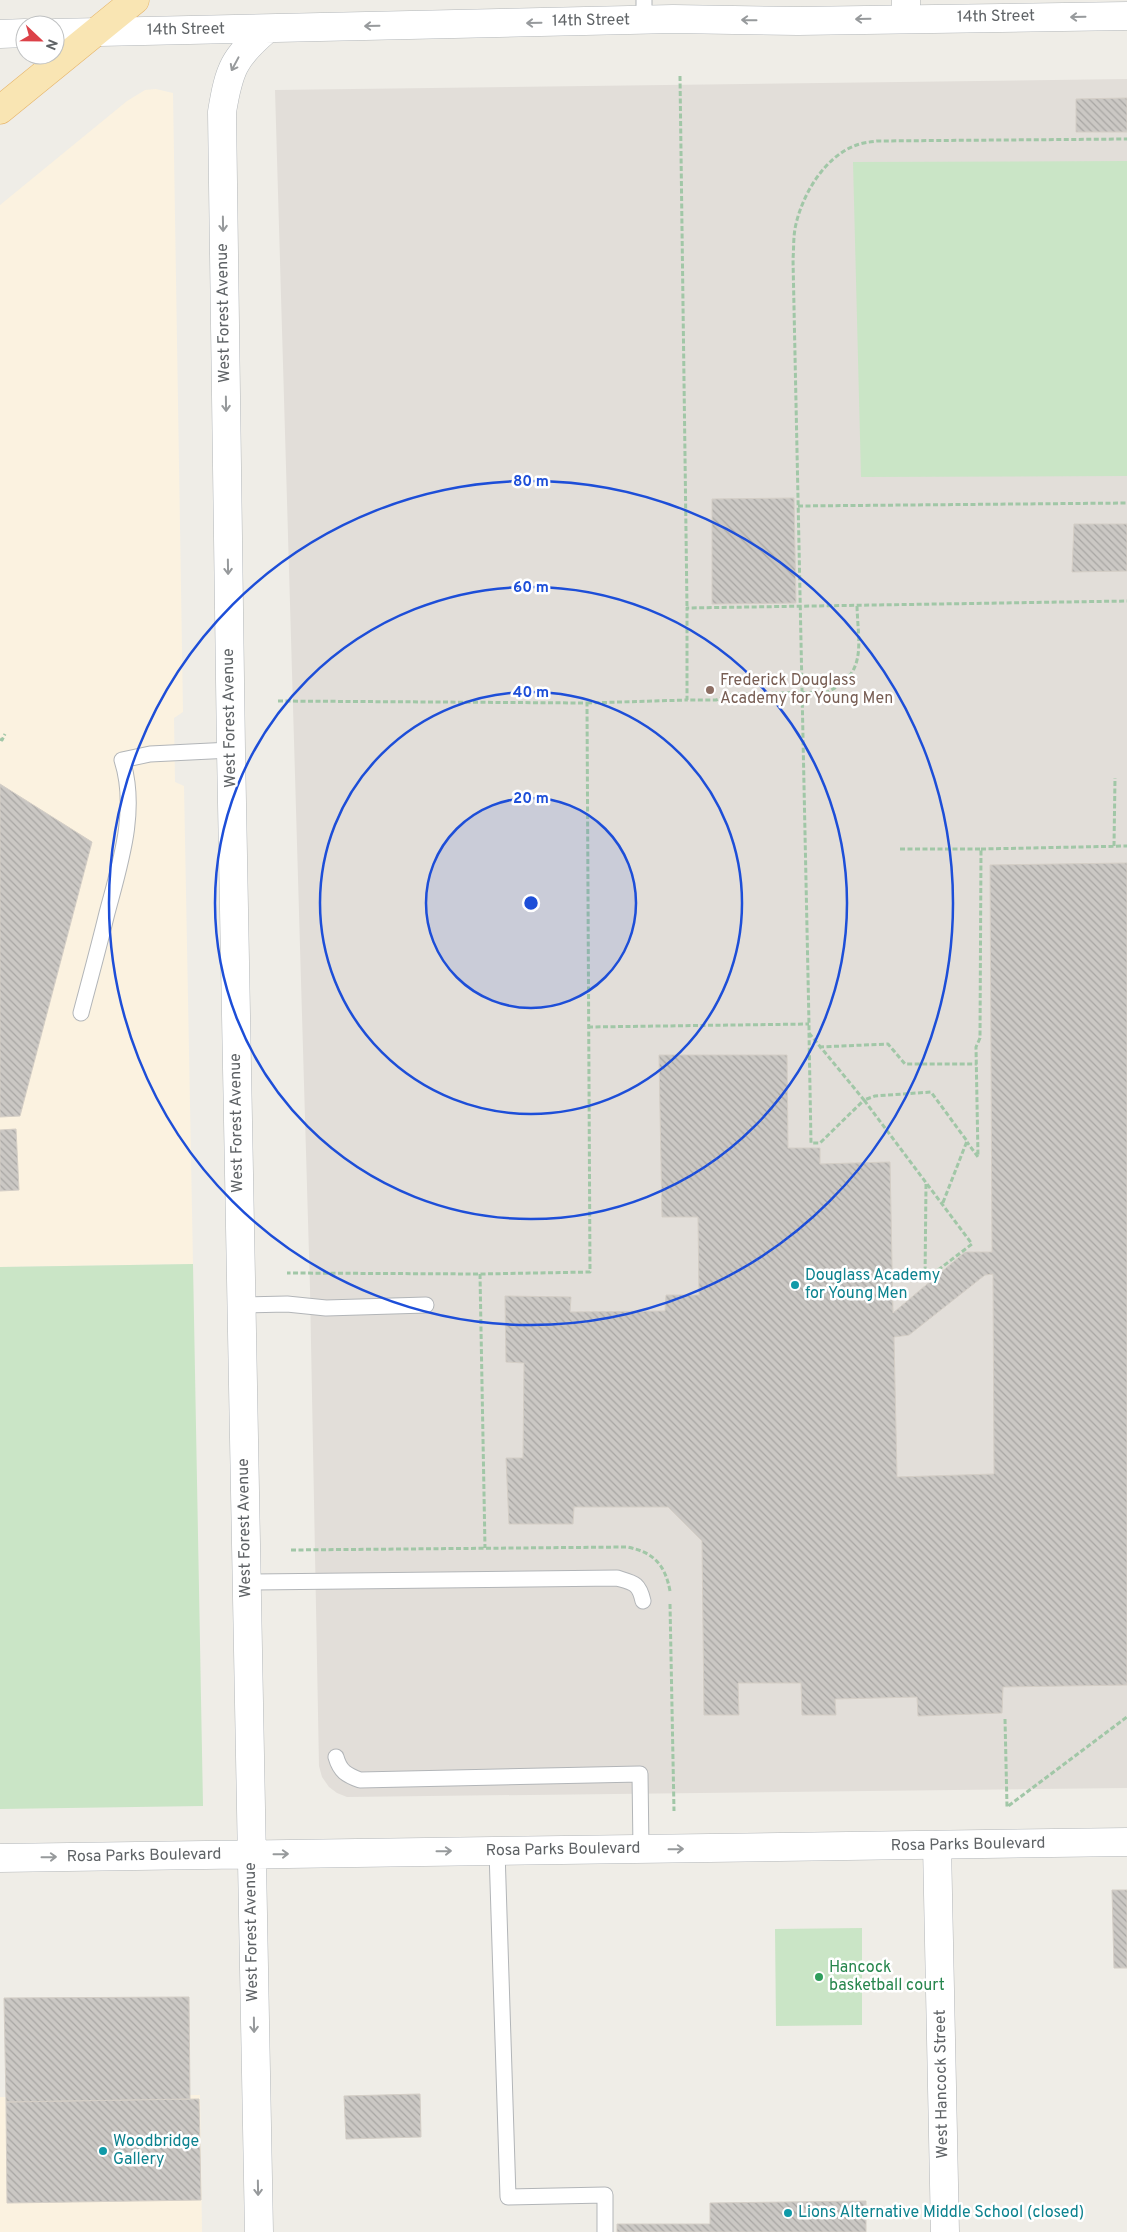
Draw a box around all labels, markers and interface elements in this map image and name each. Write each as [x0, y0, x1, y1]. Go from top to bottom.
street label: 14th Street [957, 6, 1035, 28]
street label: 14th Street [552, 10, 630, 32]
one-way arrow [1071, 12, 1087, 21]
one-way arrow [856, 14, 872, 24]
north arrow [15, 15, 65, 65]
one-way arrow [742, 15, 758, 25]
one-way arrow [527, 18, 543, 27]
street label: 14th Street [147, 19, 225, 41]
one-way arrow [364, 21, 380, 31]
text: N [41, 36, 60, 52]
one-way arrow [230, 57, 240, 72]
one-way arrow [218, 216, 228, 232]
street label: West Forest Avenue [213, 243, 235, 383]
one-way arrow [221, 396, 231, 412]
text: 80 m [513, 473, 549, 492]
one-way arrow [223, 558, 233, 575]
text: 60 m [513, 579, 549, 598]
street label: West Forest Avenue [219, 648, 241, 788]
place label: Frederick Douglass Academy for Young Men [720, 671, 893, 709]
text: 40 m [513, 684, 549, 703]
marker: Frederick Douglass Academy for Young Men [704, 684, 716, 696]
text: 20 m [513, 790, 549, 809]
centre of rings [522, 894, 540, 912]
street label: West Forest Avenue [226, 1053, 248, 1193]
place label: Douglass Academy for Young Men [805, 1266, 940, 1304]
marker: Douglass Academy for Young Men [789, 1279, 801, 1291]
street label: West Forest Avenue [234, 1458, 256, 1598]
street label: Rosa Parks Boulevard [890, 1834, 1046, 1856]
street label: Rosa Parks Boulevard [485, 1839, 641, 1861]
one-way arrow [668, 1844, 684, 1854]
street label: Rosa Parks Boulevard [66, 1845, 222, 1867]
one-way arrow [435, 1846, 451, 1856]
one-way arrow [273, 1849, 289, 1858]
one-way arrow [40, 1852, 56, 1862]
street label: West Forest Avenue [241, 1862, 263, 2002]
place label: Hancock basketball court [829, 1958, 945, 1996]
marker: Hancock basketball court [813, 1971, 825, 1983]
street label: West Hancock Street [931, 2009, 953, 2159]
one-way arrow [249, 2016, 259, 2033]
place label: Woodbridge Gallery [113, 2132, 199, 2170]
marker: Woodbridge Gallery [97, 2145, 109, 2157]
one-way arrow [253, 2179, 262, 2195]
place label: Lions Alternative Middle School (closed) [798, 2203, 1084, 2223]
marker: Lions Alternative Middle School (closed) [782, 2207, 794, 2219]

